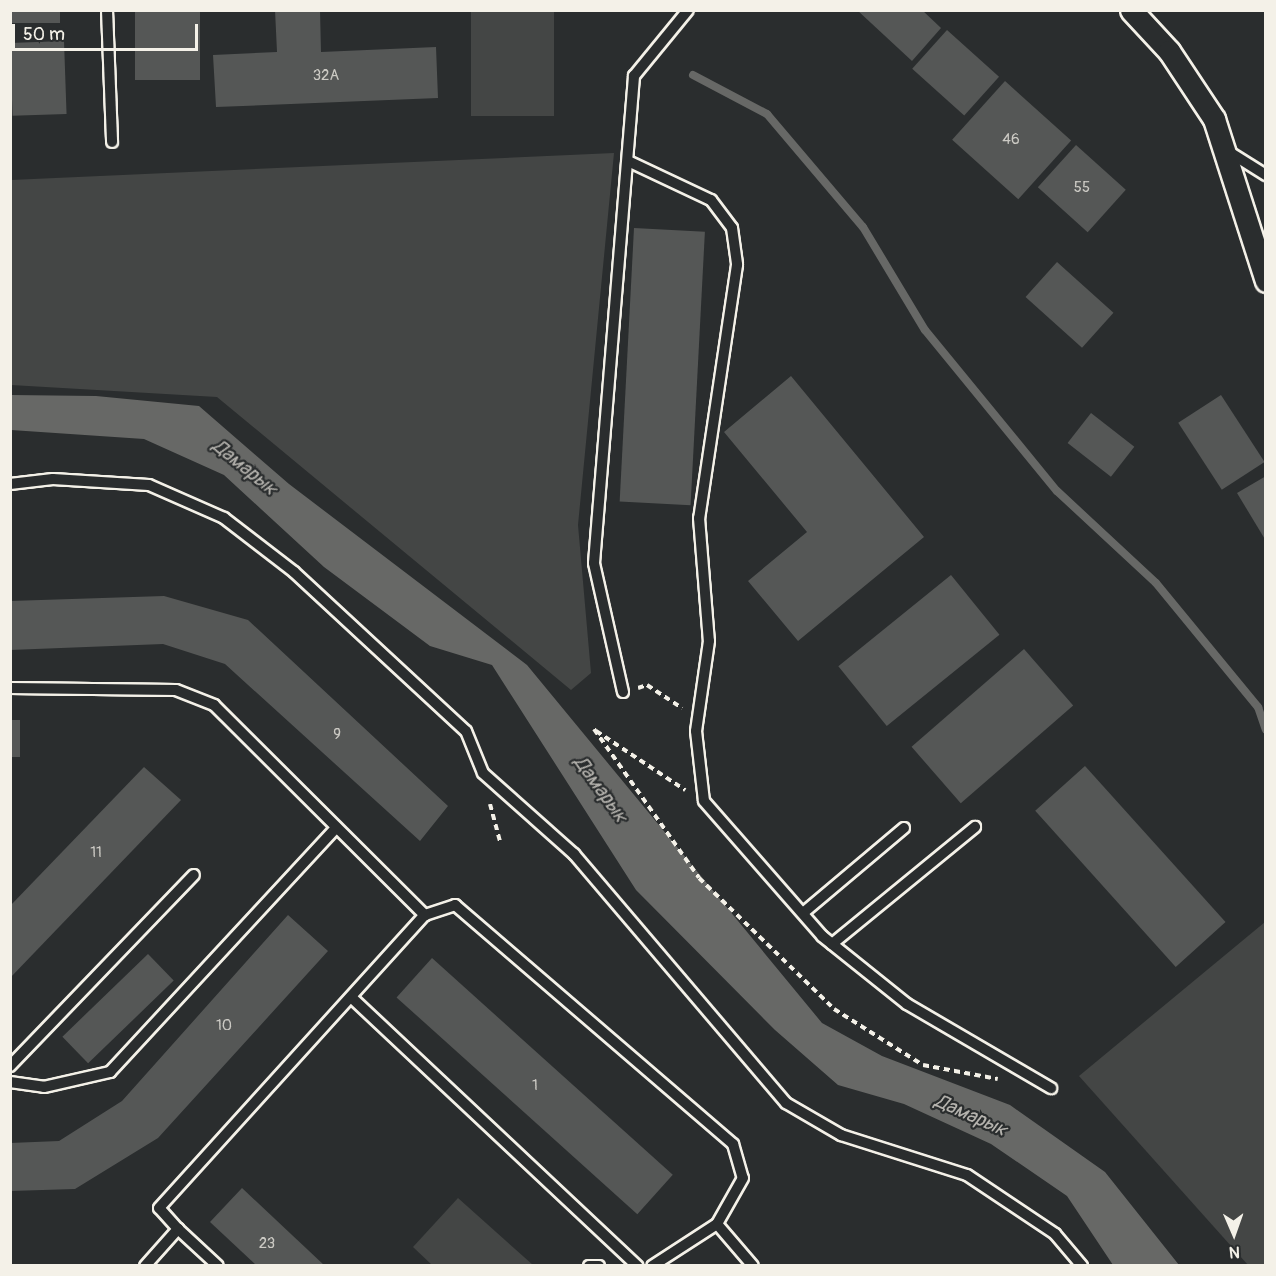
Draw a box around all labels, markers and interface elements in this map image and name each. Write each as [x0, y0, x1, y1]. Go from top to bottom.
scale bar [15, 12, 201, 50]
text: 50 m [23, 23, 65, 46]
house number: 32A [313, 67, 339, 85]
house number: 46 [1002, 131, 1020, 149]
house number: 55 [1074, 179, 1090, 197]
water label: Дамарык [208, 434, 282, 500]
house number: 9 [333, 726, 341, 744]
water label: Дамарык [569, 751, 633, 827]
house number: 11 [90, 844, 102, 862]
house number: 10 [216, 1017, 232, 1035]
house number: 1 [532, 1077, 538, 1095]
water label: Дамарык [931, 1089, 1011, 1141]
north arrow [1204, 1204, 1264, 1264]
house number: 23 [259, 1235, 275, 1253]
text: N [1229, 1242, 1240, 1262]

